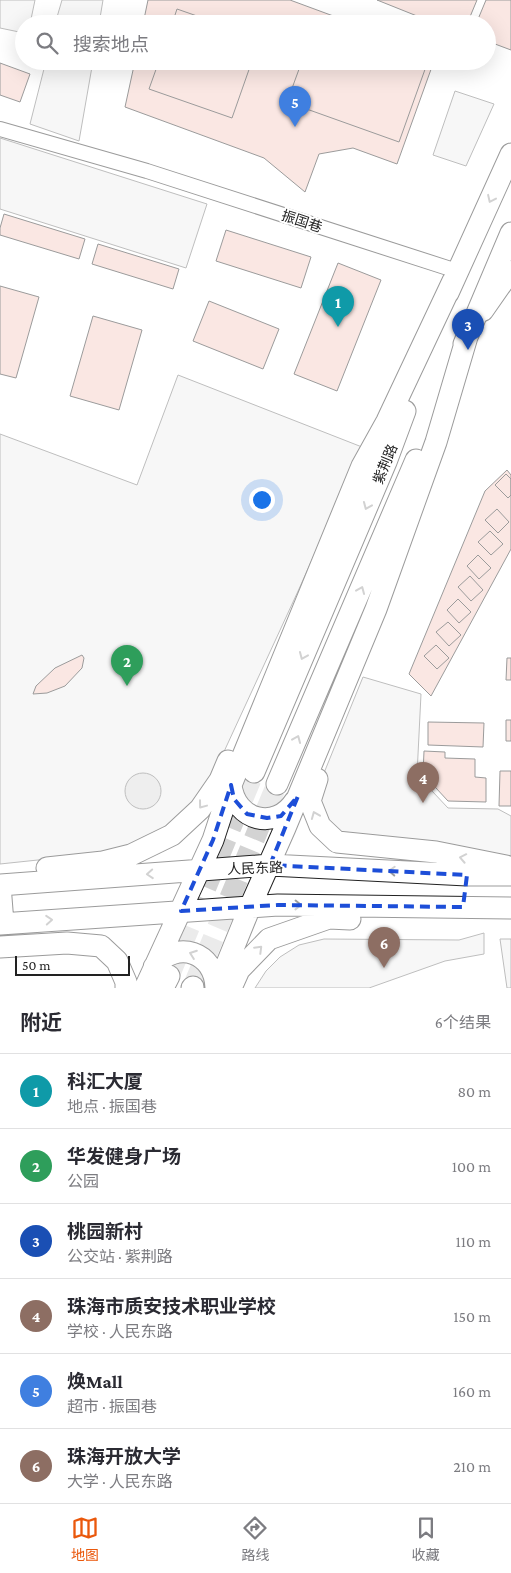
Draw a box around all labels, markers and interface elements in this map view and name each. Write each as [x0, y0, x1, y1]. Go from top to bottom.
search box [15, 15, 496, 70]
icon: search [33, 29, 61, 57]
text: 搜索地点 [73, 34, 149, 55]
pin: 5 [279, 86, 311, 127]
one-way arrow [487, 193, 497, 202]
street label: 振国巷 [280, 207, 324, 235]
pin: 1 [322, 286, 354, 327]
pin: 3 [452, 309, 484, 350]
street label: 紫荆路 [370, 442, 400, 486]
your location [249, 487, 275, 513]
one-way arrow [363, 501, 374, 510]
one-way arrow [355, 586, 366, 595]
pin: 2 [111, 645, 143, 686]
one-way arrow [299, 651, 310, 660]
one-way arrow [290, 735, 301, 744]
pin: 4 [407, 762, 439, 803]
one-way arrow [200, 799, 208, 808]
one-way arrow [311, 811, 322, 820]
one-way arrow [459, 853, 468, 863]
street label: 人民东路 [227, 859, 283, 877]
one-way arrow [388, 866, 396, 877]
one-way arrow [145, 868, 153, 879]
one-way arrow [295, 900, 303, 910]
one-way arrow [45, 915, 53, 926]
pin: 6 [368, 927, 400, 968]
one-way arrow [253, 946, 262, 955]
one-way arrow [189, 950, 198, 960]
scale bar [15, 953, 130, 976]
text: 50 m [22, 957, 50, 973]
text: 附近 [20, 1011, 62, 1035]
text: 6个结果 [435, 1014, 491, 1031]
text: 科汇大厦 [67, 1071, 143, 1092]
text: 1 [33, 1083, 39, 1100]
text: 80 m [457, 1083, 491, 1100]
text: 地点 · 振国巷 [67, 1098, 157, 1115]
text: 华发健身广场 [67, 1146, 181, 1167]
text: 2 [32, 1158, 40, 1175]
text: 100 m [452, 1158, 491, 1175]
text: 公园 [67, 1173, 99, 1190]
text: 桃园新村 [67, 1221, 143, 1242]
text: 3 [32, 1233, 40, 1250]
text: 110 m [455, 1233, 491, 1250]
text: 公交站 · 紫荆路 [67, 1248, 173, 1265]
text: 珠海市质安技术职业学校 [67, 1296, 276, 1317]
text: 4 [32, 1308, 40, 1325]
text: 150 m [453, 1308, 491, 1325]
text: 学校 · 人民东路 [67, 1323, 173, 1340]
text: 焕Mall [67, 1371, 123, 1392]
text: 5 [32, 1383, 40, 1400]
text: 160 m [453, 1383, 491, 1400]
text: 超市 · 振国巷 [67, 1398, 157, 1415]
text: 珠海开放大学 [67, 1446, 181, 1467]
text: 6 [32, 1458, 40, 1475]
text: 210 m [453, 1458, 491, 1475]
text: 大学 · 人民东路 [67, 1473, 173, 1490]
tab: 地图 [71, 1514, 99, 1564]
tab: 路线 [241, 1514, 269, 1564]
tab: 收藏 [412, 1514, 440, 1564]

